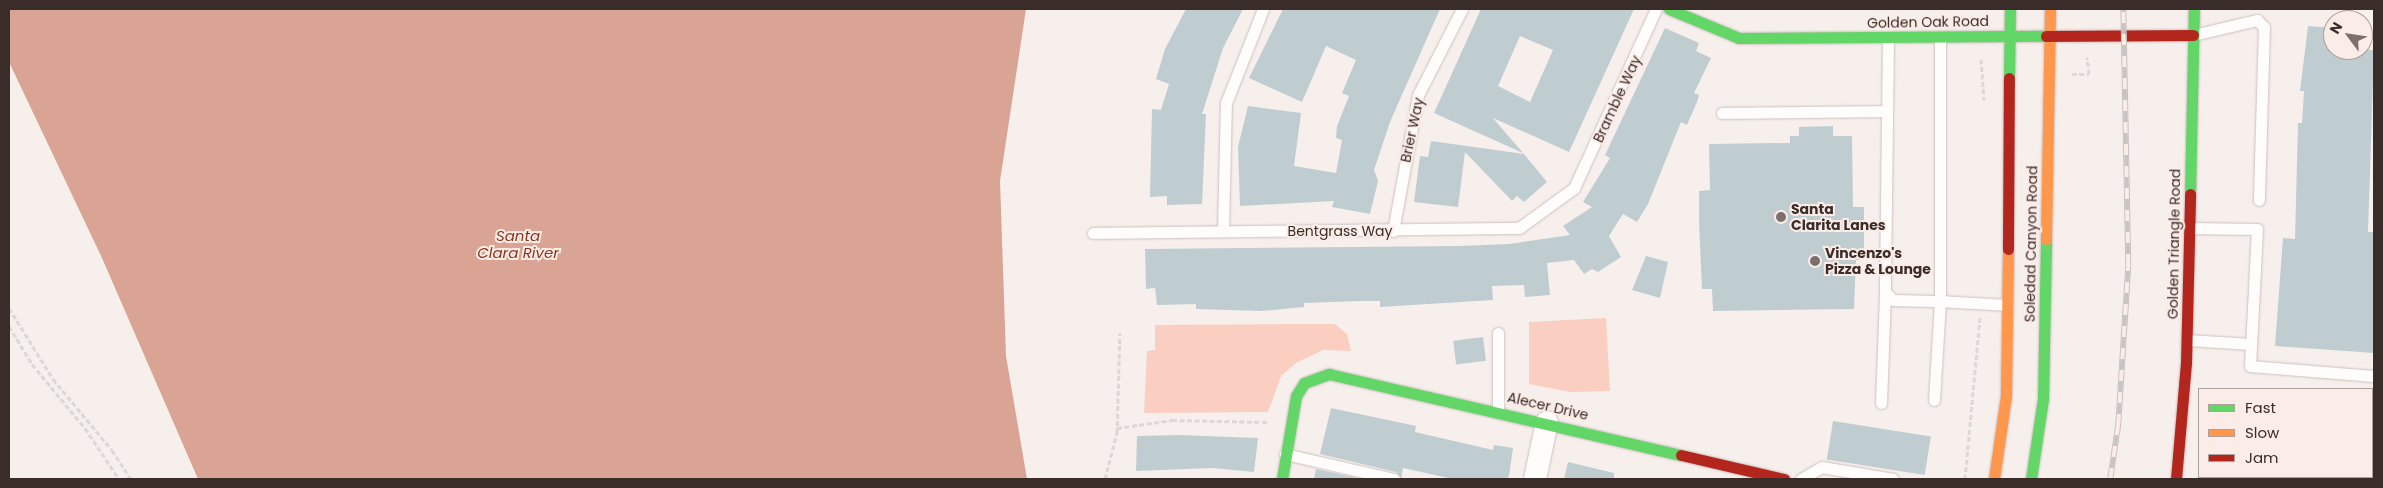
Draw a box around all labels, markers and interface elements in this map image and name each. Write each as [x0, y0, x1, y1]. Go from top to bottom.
north arrow [2323, 10, 2373, 60]
street label: Golden Oak Road [1867, 13, 1989, 31]
text: N [2325, 18, 2347, 37]
street label: Bramble Way [1590, 53, 1644, 145]
street label: Brier Way [1397, 96, 1427, 164]
street label: Soledad Canyon Road [2021, 166, 2041, 322]
street label: Golden Triangle Road [2164, 169, 2184, 319]
place label: Santa Clarita Lanes [1791, 201, 1886, 233]
marker: Santa Clarita Lanes [1775, 211, 1787, 223]
street label: Bentgrass Way [1288, 223, 1392, 239]
water label: Santa Clara River [477, 226, 559, 261]
place label: Vincenzo's Pizza & Lounge [1825, 245, 1931, 278]
marker: Vincenzo's Pizza & Lounge [1809, 255, 1821, 267]
legend [2198, 388, 2373, 478]
street label: Alecer Drive [1506, 389, 1590, 423]
text: Fast [2245, 397, 2276, 418]
text: Slow [2245, 422, 2279, 443]
text: Jam [2245, 447, 2279, 468]

